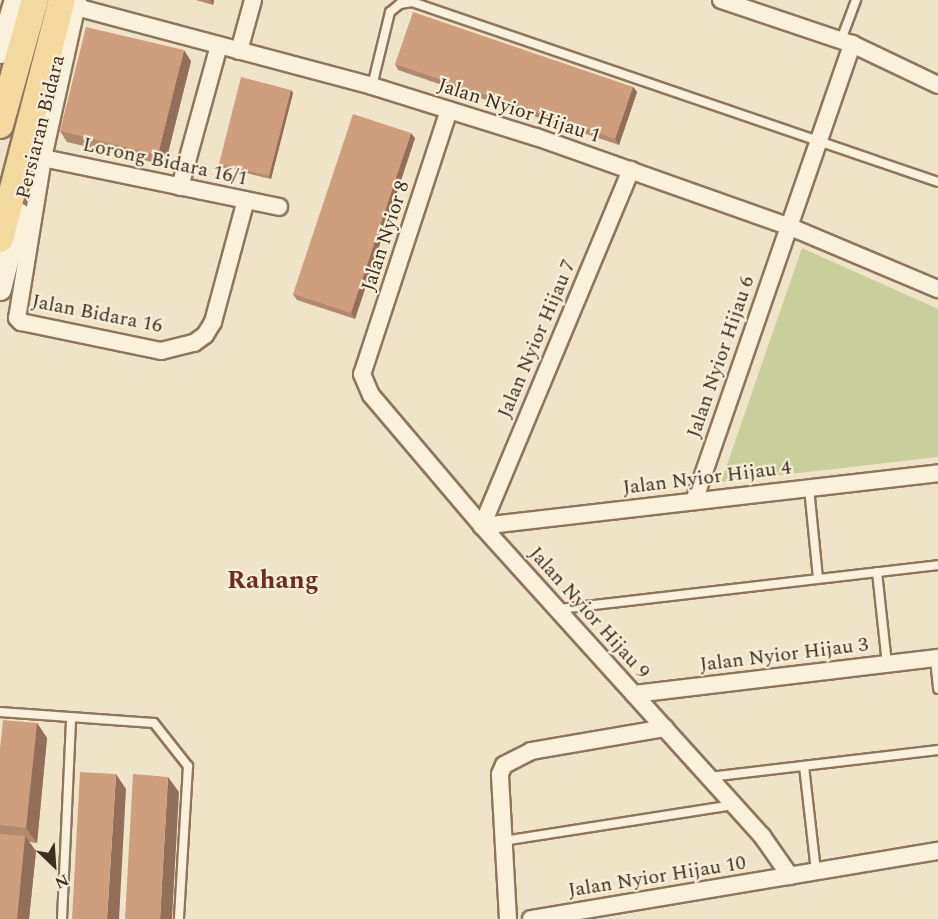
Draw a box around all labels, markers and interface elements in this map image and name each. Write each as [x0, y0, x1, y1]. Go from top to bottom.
street label: Persiaran Bidara [12, 53, 70, 201]
street label: Jalan Nyior Hijau 1 [435, 73, 603, 149]
street label: Lorong Bidara 16/1 [80, 133, 250, 191]
street label: Jalan Nyior 8 [357, 178, 415, 294]
street label: Jalan Nyior Hijau 7 [493, 256, 581, 422]
street label: Jalan Nyior Hijau 6 [682, 273, 760, 441]
street label: Jalan Bidara 16 [30, 290, 164, 338]
street label: Jalan Nyior Hijau 4 [621, 456, 793, 500]
street label: Jalan Nyior Hijau 9 [523, 542, 655, 684]
district label: Rahang [227, 565, 319, 597]
street label: Jalan Nyior Hijau 3 [698, 633, 870, 677]
north arrow [24, 835, 84, 895]
street label: Jalan Nyior Hijau 10 [566, 851, 748, 903]
text: N [51, 868, 73, 895]

